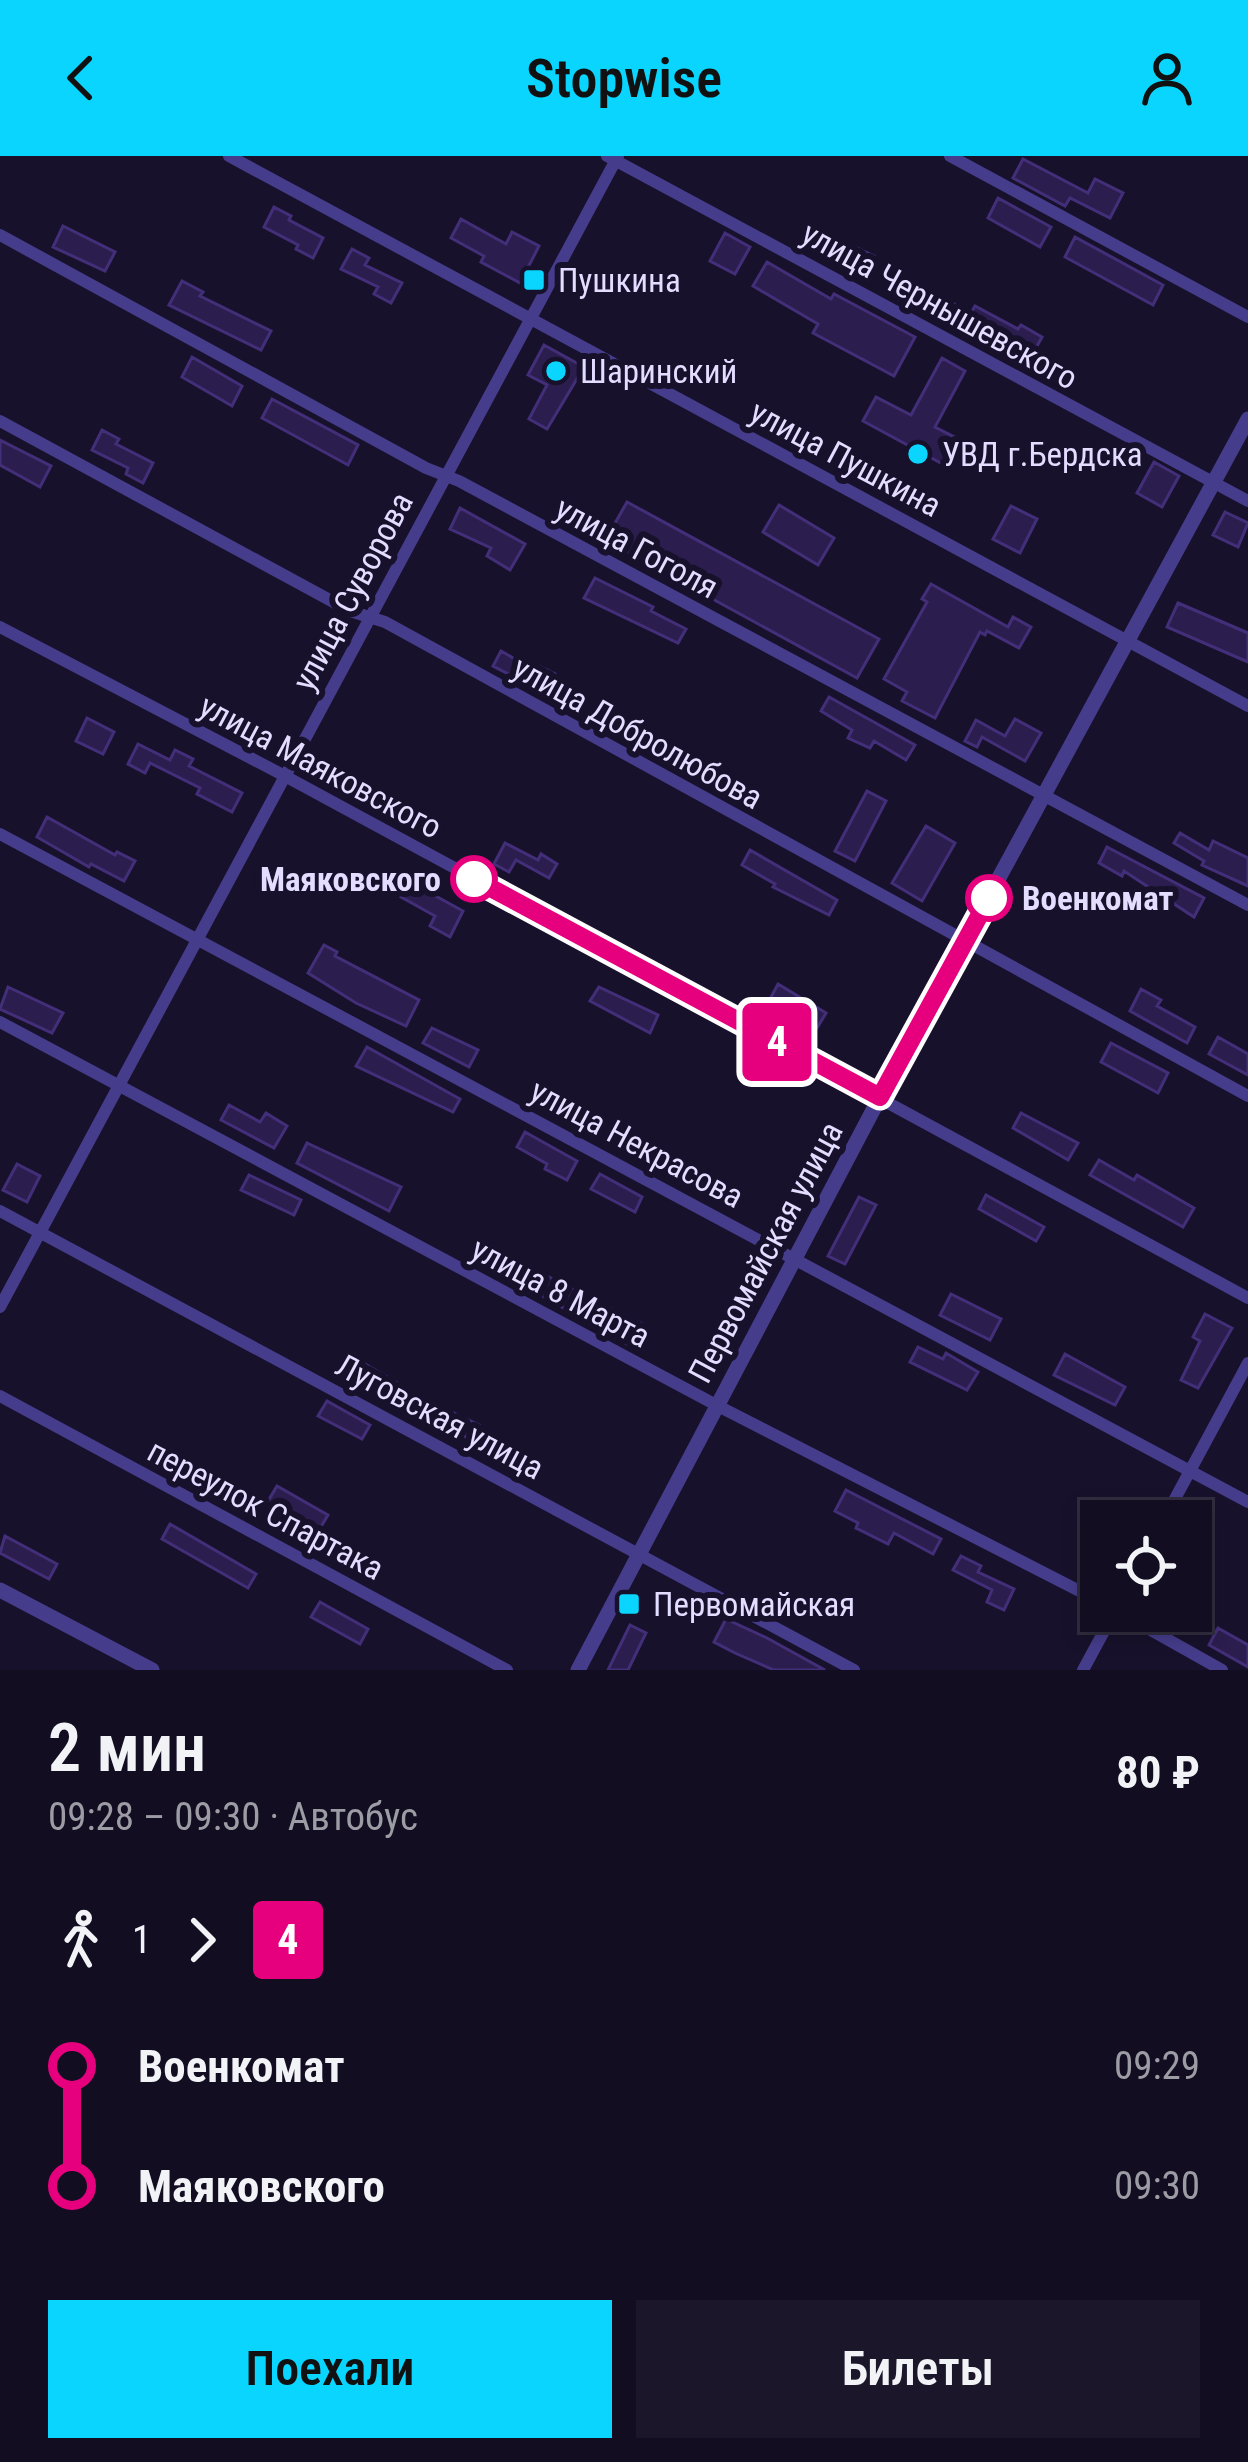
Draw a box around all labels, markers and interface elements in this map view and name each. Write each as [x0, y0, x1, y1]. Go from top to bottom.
icon: back [48, 45, 114, 111]
icon: person [1134, 45, 1200, 111]
text: Stopwise [526, 47, 722, 110]
street label: улица Чернышевского [795, 213, 1084, 397]
place label: Пушкина [558, 261, 681, 300]
marker: Пушкина [521, 267, 547, 293]
place label: Шаринский [580, 352, 737, 391]
marker: Шаринский [543, 358, 569, 384]
street label: улица Пушкина [744, 392, 948, 525]
place label: УВД г.Бердска [942, 435, 1143, 474]
marker: УВД г.Бердска [905, 441, 931, 467]
street label: улица Суворова [284, 486, 421, 697]
street label: улица Гоголя [549, 488, 725, 606]
street label: улица Добролюбова [506, 648, 769, 817]
street label: улица Маяковского [193, 686, 448, 847]
marker: Маяковского [452, 857, 496, 901]
place label: Маяковского [260, 860, 441, 899]
marker: Военкомат [967, 876, 1011, 920]
place label: Военкомат [1022, 879, 1174, 918]
line badge: 4 [738, 1003, 816, 1081]
text: 4 [766, 1017, 788, 1066]
street label: улица Некрасова [524, 1071, 750, 1216]
street label: Первомайская улица [680, 1115, 851, 1389]
street label: улица 8 Марта [465, 1229, 657, 1356]
street label: Луговская улица [329, 1345, 550, 1488]
street label: переулок Спартака [141, 1431, 390, 1588]
map controls [1080, 1500, 1212, 1632]
button: locate [1080, 1500, 1212, 1632]
place label: Первомайская [653, 1585, 855, 1624]
marker: Первомайская [616, 1591, 642, 1617]
text: 2 мин [48, 1710, 206, 1787]
text: 80 ₽ [1116, 1746, 1200, 1799]
text: 09:28 – 09:30 · Автобус [48, 1794, 418, 1840]
icon: walk [48, 1907, 114, 1973]
icon: forward [169, 1907, 235, 1973]
text: 4 [277, 1915, 299, 1964]
text: 1 [132, 1917, 151, 1963]
text: Военкомат [138, 2040, 345, 2093]
text: 09:29 [1114, 2043, 1200, 2089]
text: Маяковского [138, 2160, 385, 2213]
text: 09:30 [1114, 2163, 1200, 2209]
button: Поехали [48, 2300, 612, 2438]
button: Билеты [636, 2300, 1200, 2438]

